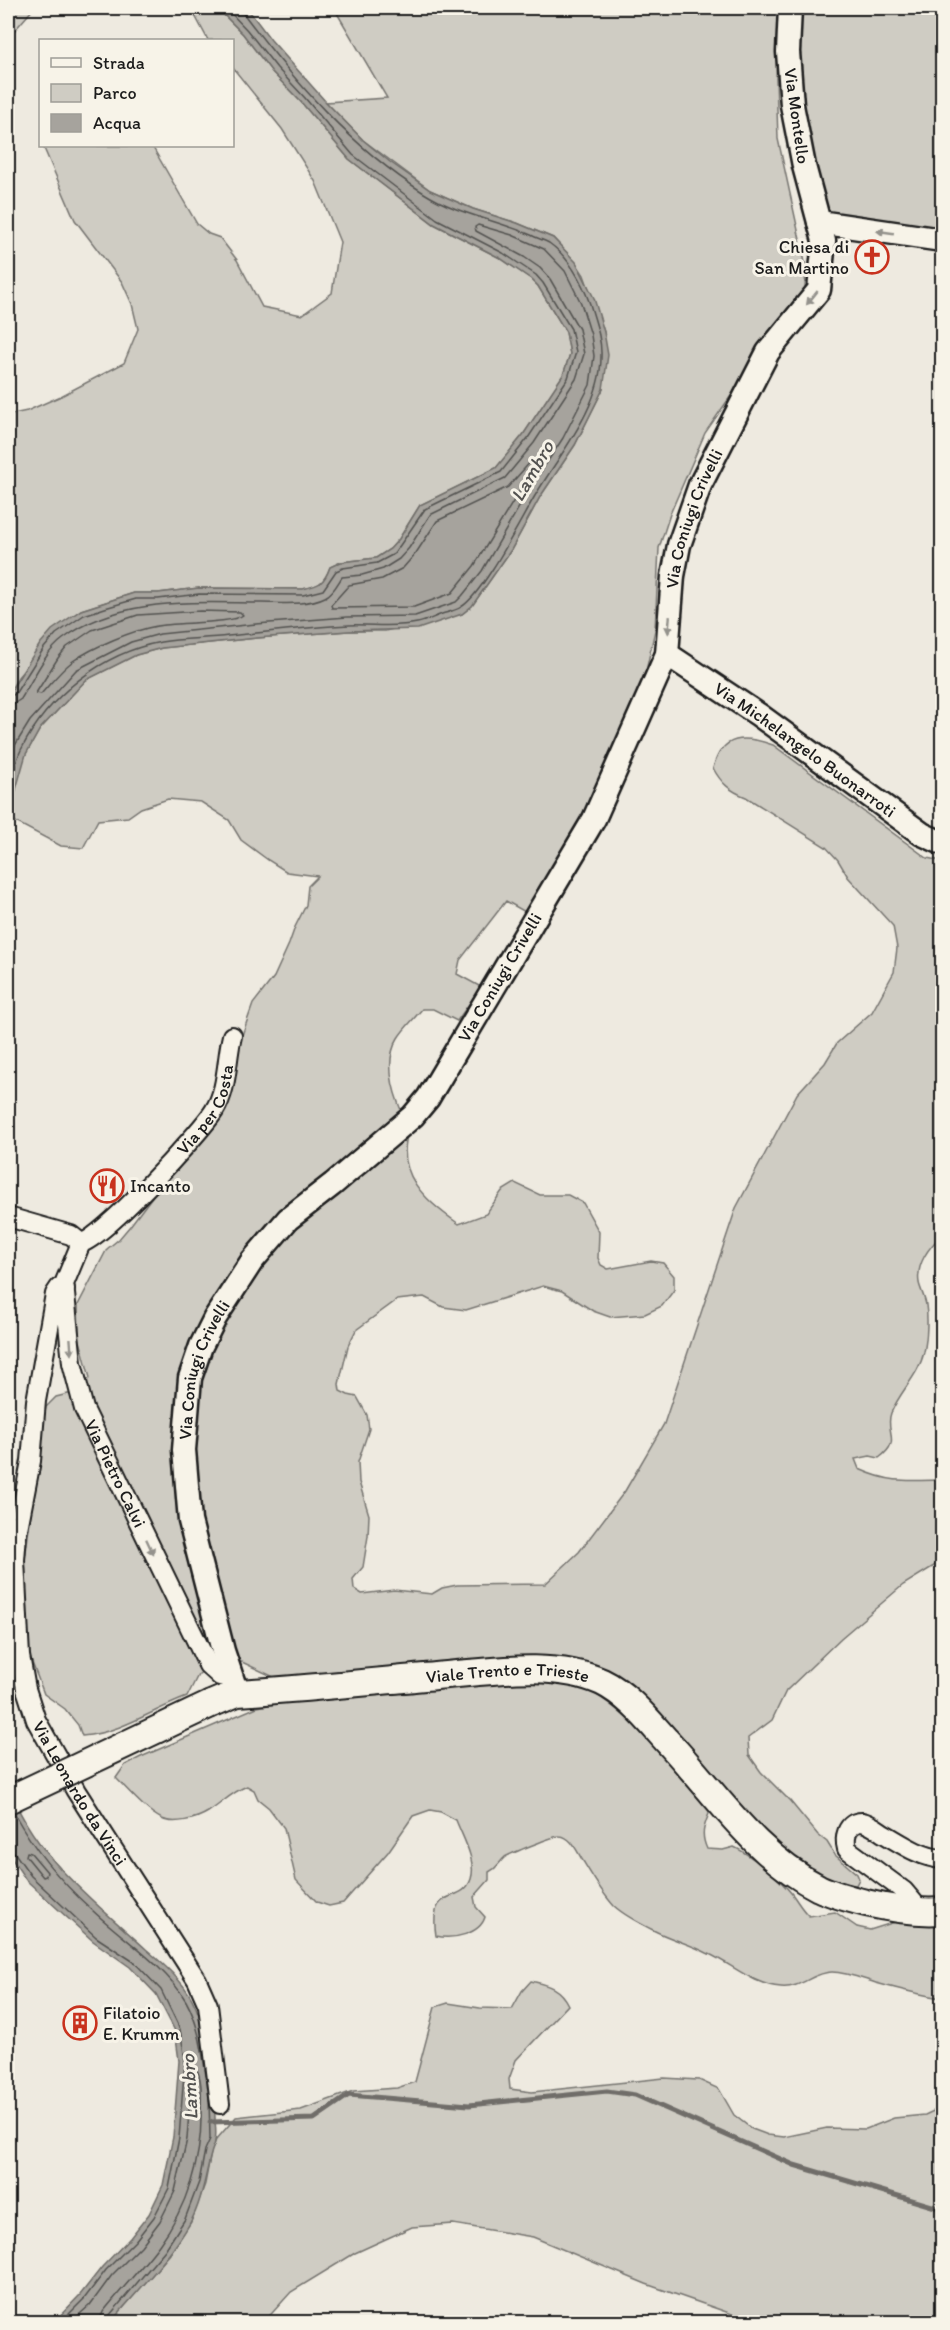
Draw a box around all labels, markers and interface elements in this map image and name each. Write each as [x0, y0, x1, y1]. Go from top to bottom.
legend [39, 39, 234, 147]
text: Strada [93, 52, 145, 74]
street label: Via Montello [779, 67, 815, 165]
text: Parco [93, 82, 137, 104]
text: Acqua [93, 112, 141, 134]
one-way arrow [875, 227, 894, 236]
place label: Chiesa di San Martino [754, 236, 849, 279]
church icon: Chiesa di San Martino [854, 239, 890, 275]
one-way arrow [805, 290, 818, 306]
water label: Lambro [505, 436, 559, 506]
street label: Via Coniugi Crivelli [661, 445, 728, 589]
one-way arrow [664, 616, 674, 635]
street label: Via Michelangelo Buonarroti [710, 677, 900, 822]
street label: Via Coniugi Crivelli [453, 909, 547, 1046]
street label: Via per Costa [172, 1063, 238, 1159]
restaurant icon: Incanto [89, 1168, 125, 1204]
place label: Incanto [130, 1175, 191, 1197]
street label: Via Coniugi Crivelli [174, 1296, 235, 1441]
one-way arrow [66, 1338, 75, 1357]
street label: Via Pietro Calvi [80, 1416, 151, 1531]
one-way arrow [145, 1538, 154, 1555]
street label: Viale Trento e Trieste [425, 1658, 592, 1688]
street label: Via Leonardo da Vinci [28, 1717, 132, 1870]
place label: Filatoio E. Krumm [103, 2002, 179, 2045]
building icon: Filatoio E. Krumm [62, 2005, 98, 2041]
water label: Lambro [175, 2053, 203, 2121]

